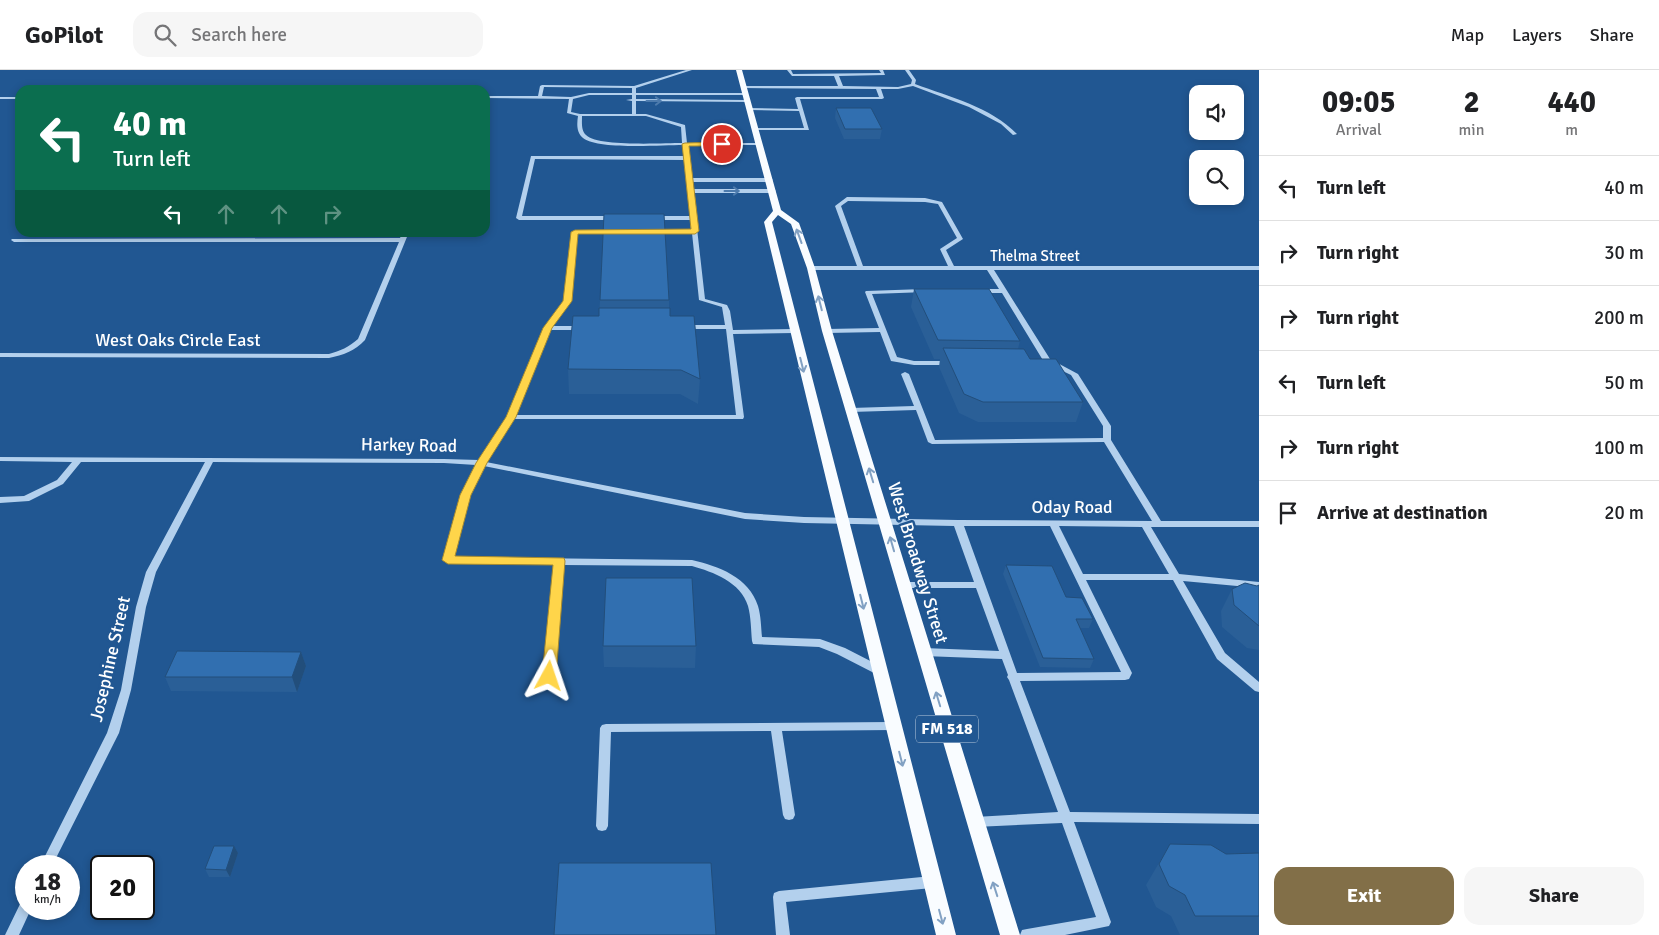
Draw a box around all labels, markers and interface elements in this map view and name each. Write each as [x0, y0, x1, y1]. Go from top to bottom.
search box [133, 12, 483, 57]
text: GoPilot [25, 20, 103, 50]
icon: search [151, 21, 179, 49]
text: Search here [191, 23, 287, 47]
text: Map [1451, 24, 1484, 46]
text: Layers [1512, 24, 1562, 46]
text: Share [1590, 24, 1634, 46]
text: 09:05 [1322, 84, 1396, 121]
text: 2 [1463, 84, 1480, 121]
text: 440 [1547, 84, 1596, 121]
map controls [1189, 85, 1244, 205]
button: sound [1189, 85, 1244, 140]
one-way arrow [646, 96, 662, 106]
text: 40 m [113, 102, 187, 145]
icon: left [30, 105, 95, 170]
text: Arrival [1336, 120, 1382, 140]
text: min [1459, 120, 1484, 140]
text: m [1565, 120, 1578, 140]
pin [701, 123, 743, 165]
icon: arrive [708, 130, 736, 158]
text: Turn left [113, 145, 191, 172]
button: search [1189, 150, 1244, 205]
icon: left [1274, 174, 1302, 202]
text: Turn left [1317, 176, 1386, 200]
text: 40 m [1604, 176, 1644, 200]
one-way arrow [724, 186, 740, 196]
icon: left [159, 200, 187, 228]
icon: ahead [212, 200, 240, 228]
icon: ahead [265, 200, 293, 228]
icon: right [318, 200, 346, 228]
one-way arrow [794, 228, 803, 244]
icon: right [1274, 239, 1302, 267]
text: Turn right [1317, 241, 1399, 265]
text: 30 m [1604, 241, 1644, 265]
street label: Thelma Street [990, 247, 1080, 265]
one-way arrow [814, 295, 824, 311]
icon: right [1274, 304, 1302, 332]
text: Turn right [1317, 306, 1399, 330]
text: 200 m [1594, 306, 1644, 330]
street label: West Oaks Circle East [95, 329, 261, 351]
one-way arrow [798, 356, 807, 372]
icon: left [1274, 369, 1302, 397]
text: Turn left [1317, 371, 1386, 395]
text: 50 m [1604, 371, 1644, 395]
street label: Harkey Road [361, 433, 457, 457]
icon: right [1274, 434, 1302, 462]
text: Turn right [1317, 436, 1399, 460]
text: 100 m [1594, 436, 1644, 460]
one-way arrow [865, 467, 875, 483]
street label: West Broadway Street [883, 480, 953, 646]
street label: Oday Road [1031, 496, 1113, 518]
icon: arrive [1274, 499, 1302, 527]
text: Arrive at destination [1317, 501, 1488, 525]
text: 20 m [1604, 501, 1644, 525]
one-way arrow [887, 536, 896, 552]
one-way arrow [858, 593, 867, 609]
street label: Josephine Street [85, 594, 135, 724]
position arrow [522, 649, 574, 701]
one-way arrow [933, 692, 943, 708]
road number: FM 518 [916, 716, 978, 742]
one-way arrow [897, 751, 907, 767]
speed limit sign: 20 [90, 855, 155, 920]
text: 18 [34, 866, 61, 897]
button: Exit [1274, 867, 1454, 925]
button: Share [1464, 867, 1644, 925]
one-way arrow [989, 881, 999, 897]
text: km/h [34, 892, 61, 907]
one-way arrow [937, 909, 947, 925]

